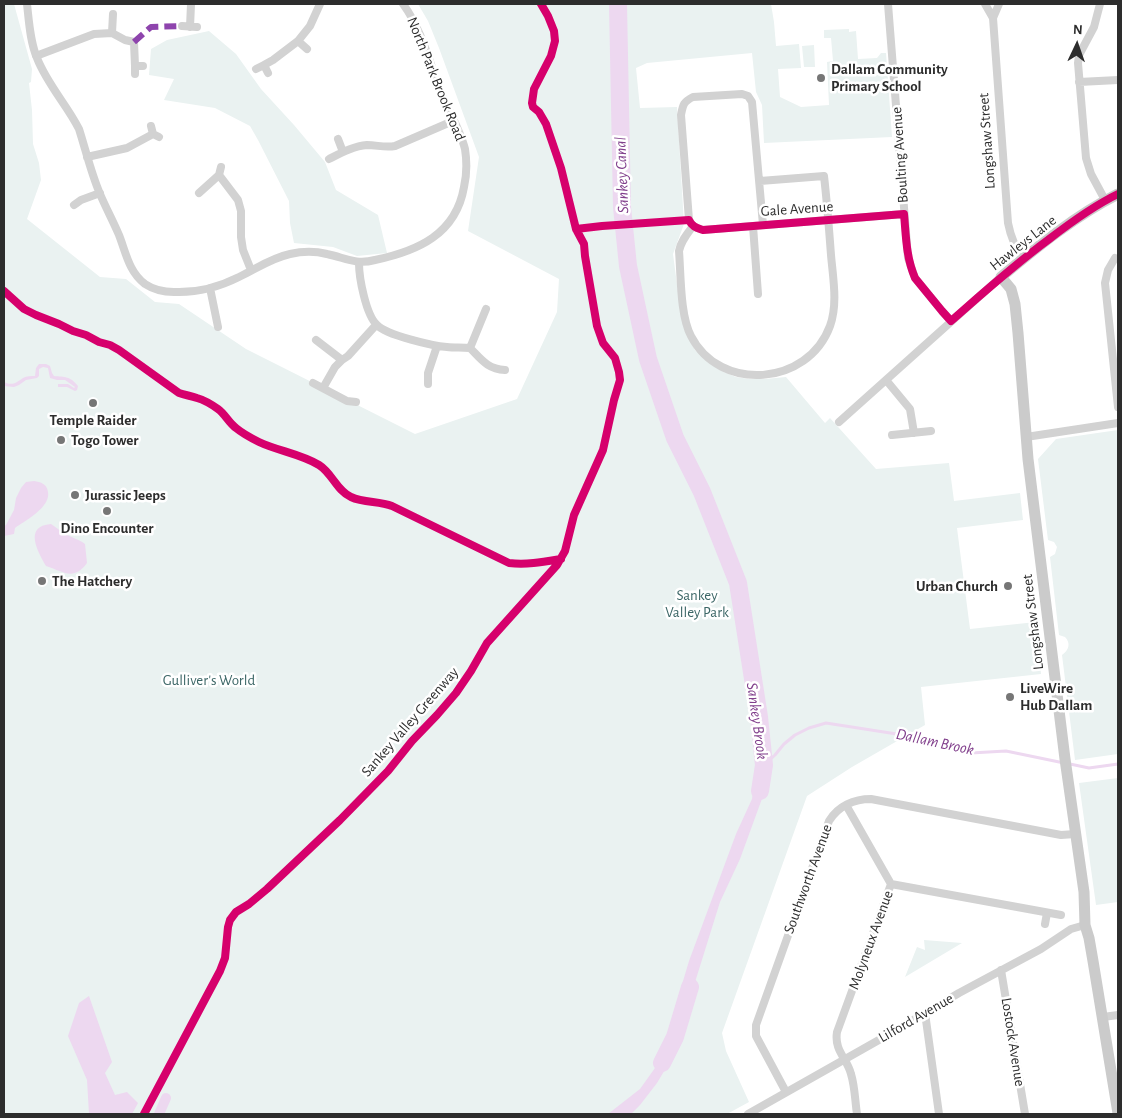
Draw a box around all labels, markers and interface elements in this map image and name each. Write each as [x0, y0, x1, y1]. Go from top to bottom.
street label: North Park Brook Road [403, 14, 469, 144]
north arrow [1052, 20, 1102, 70]
text: N [1073, 23, 1083, 37]
place label: Dallam Community Primary School [831, 60, 948, 95]
marker: Dallam Community Primary School [815, 72, 827, 84]
street label: Longshaw Street [975, 92, 999, 190]
street label: Boulting Avenue [888, 106, 912, 204]
water label: Sankey Canal [611, 136, 633, 214]
street label: Gale Avenue [760, 197, 834, 221]
street label: Hawleys Lane [986, 211, 1060, 275]
marker: Temple Raider [87, 397, 99, 409]
place label: Temple Raider [50, 411, 136, 429]
place label: Togo Tower [71, 431, 139, 449]
marker: Togo Tower [55, 434, 67, 446]
place label: Jurassic Jeeps [85, 486, 166, 504]
marker: Jurassic Jeeps [69, 489, 81, 501]
marker: Dino Encounter [101, 505, 113, 517]
place label: Dino Encounter [61, 519, 153, 537]
place label: The Hatchery [52, 572, 132, 590]
street label: Longshaw Street [1018, 573, 1048, 671]
marker: The Hatchery [36, 575, 48, 587]
place label: Urban Church [916, 577, 998, 595]
marker: Urban Church [1002, 580, 1014, 592]
park label: Sankey Valley Park [665, 586, 729, 621]
street label: Sankey Valley Greenway [358, 664, 462, 780]
park label: Gulliver's World [163, 671, 255, 689]
place label: LiveWire Hub Dallam [1020, 679, 1092, 714]
water label: Sankey Brook [742, 681, 772, 761]
marker: LiveWire Hub Dallam [1004, 691, 1016, 703]
water label: Dallam Brook [894, 724, 976, 760]
street label: Southworth Avenue [780, 822, 836, 936]
street label: Molyneux Avenue [845, 888, 897, 992]
street label: Lilford Avenue [875, 989, 957, 1047]
street label: Lostock Avenue [997, 996, 1029, 1088]

